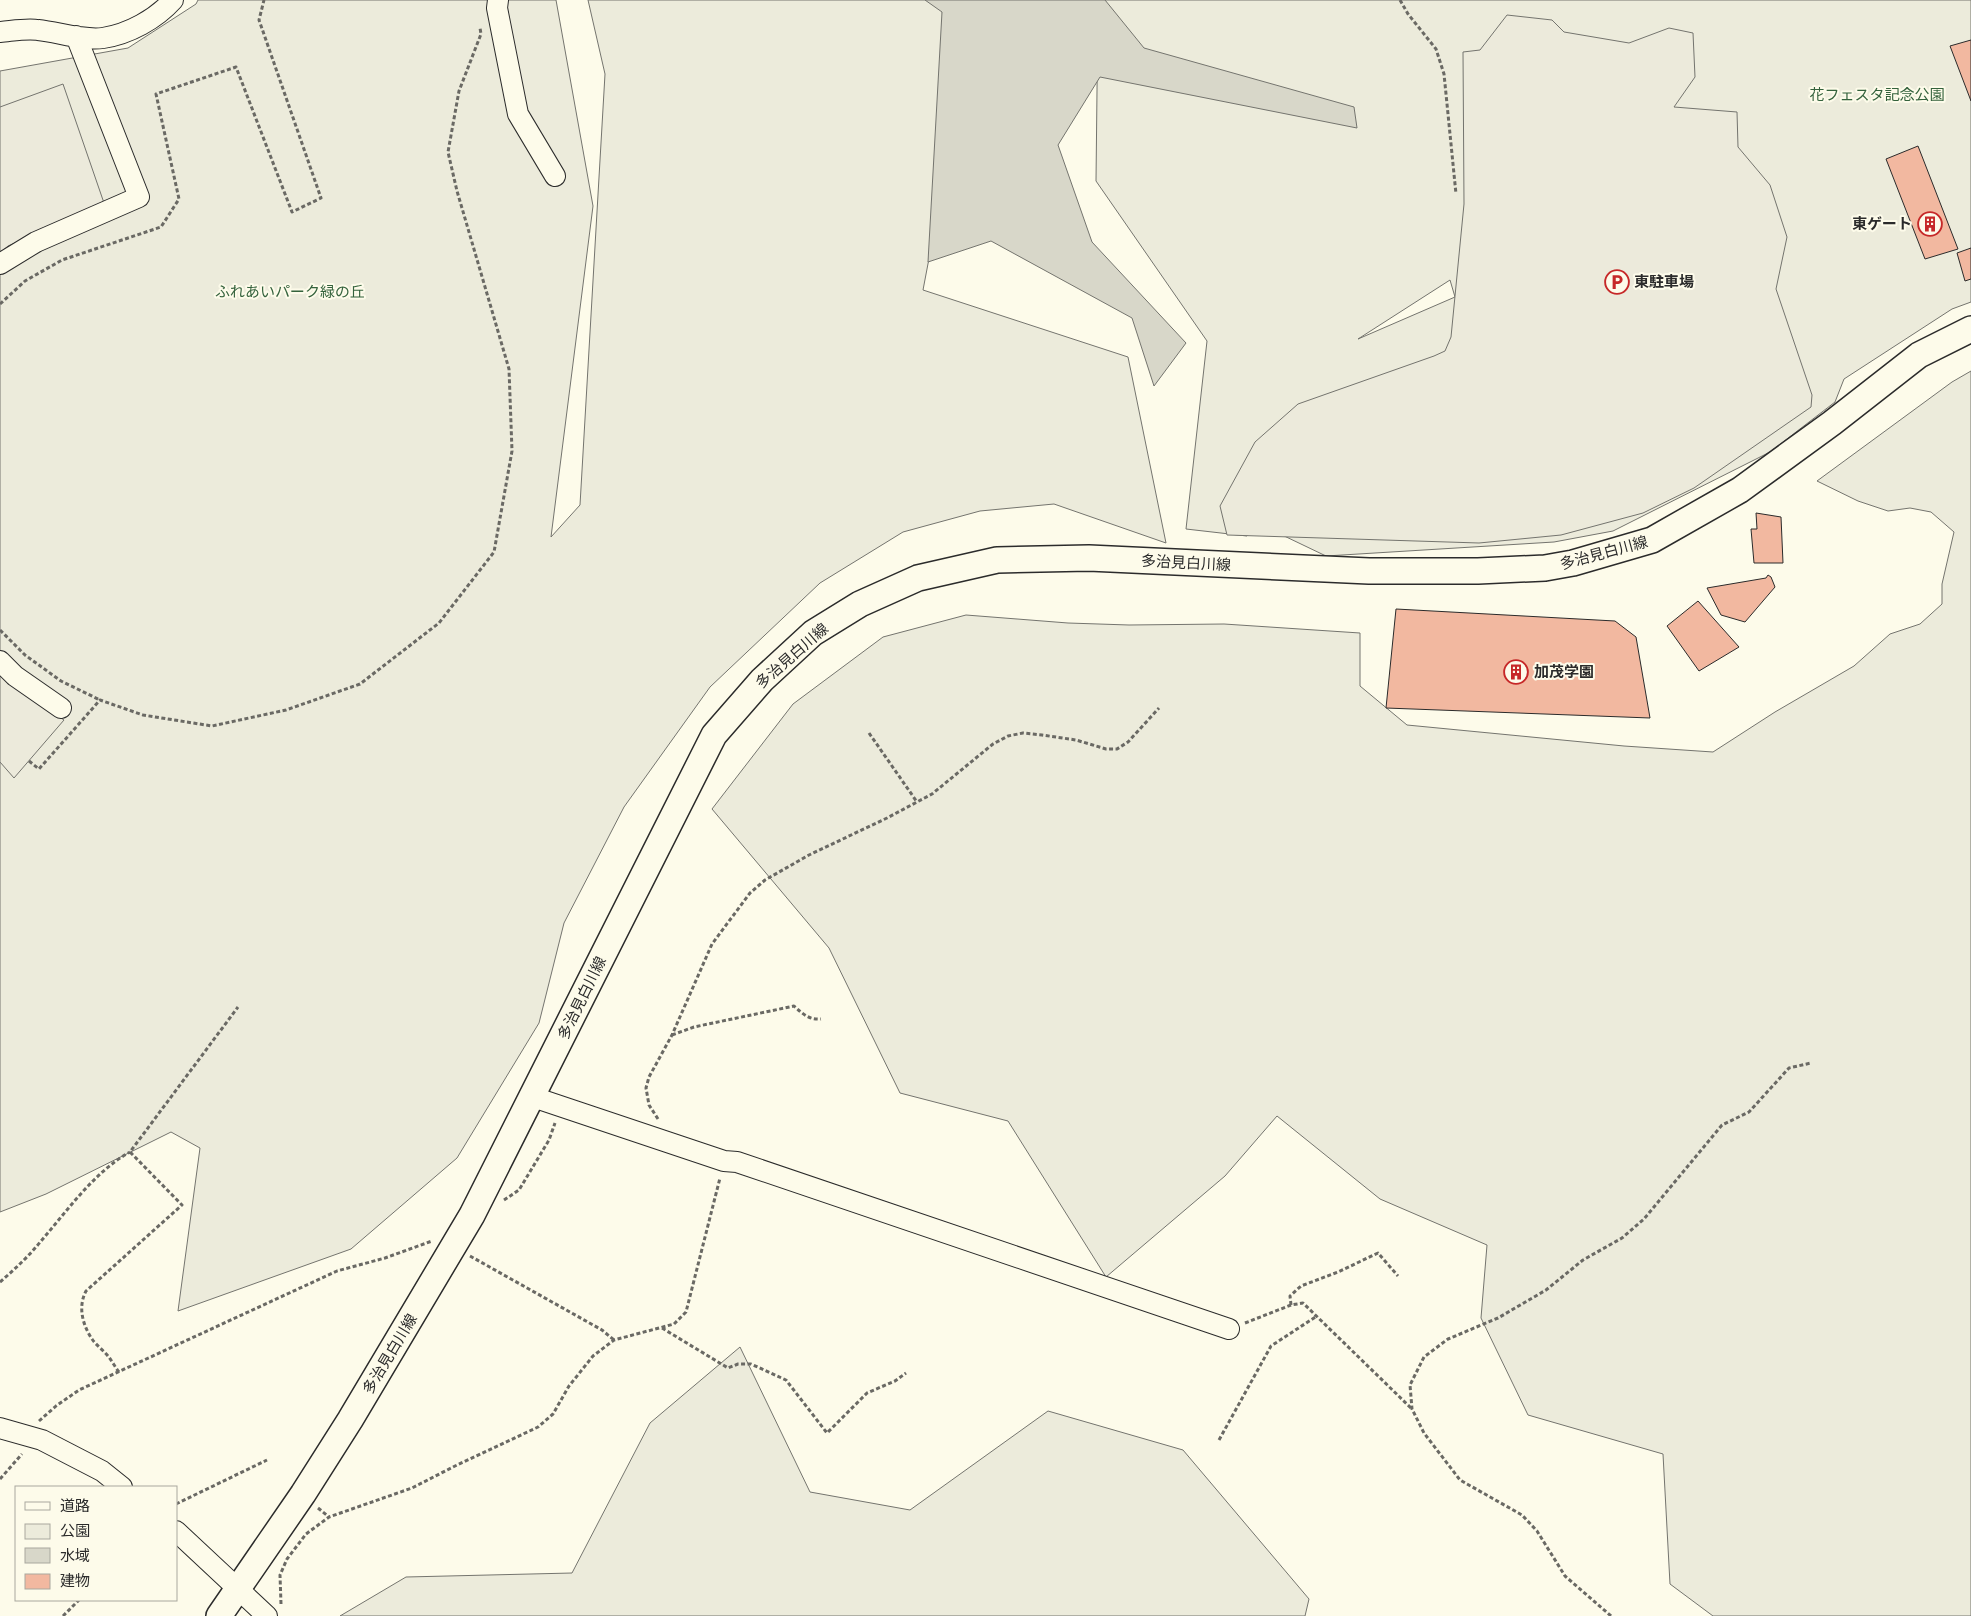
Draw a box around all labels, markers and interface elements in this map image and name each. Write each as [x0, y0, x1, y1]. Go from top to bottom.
park label: 花フェスタ記念公園 [1809, 85, 1945, 104]
building icon: 東ゲート [1917, 211, 1943, 237]
place label: 東ゲート [1852, 214, 1912, 233]
parking icon: 東駐車場 [1604, 269, 1630, 295]
place label: 東駐車場 [1634, 272, 1694, 291]
park label: ふれあいパーク緑の丘 [215, 282, 365, 301]
street label: 多治見白川線 [1558, 532, 1650, 573]
street label: 多治見白川線 [1141, 551, 1231, 574]
street label: 多治見白川線 [751, 619, 832, 692]
building icon: 加茂学園 [1503, 659, 1529, 685]
place label: 加茂学園 [1534, 662, 1594, 681]
street label: 多治見白川線 [553, 953, 610, 1042]
street label: 多治見白川線 [358, 1310, 421, 1397]
legend [15, 1486, 178, 1601]
text: 道路 [60, 1496, 90, 1515]
text: 公園 [60, 1521, 90, 1540]
text: 水域 [60, 1546, 90, 1565]
text: 建物 [60, 1571, 90, 1590]

